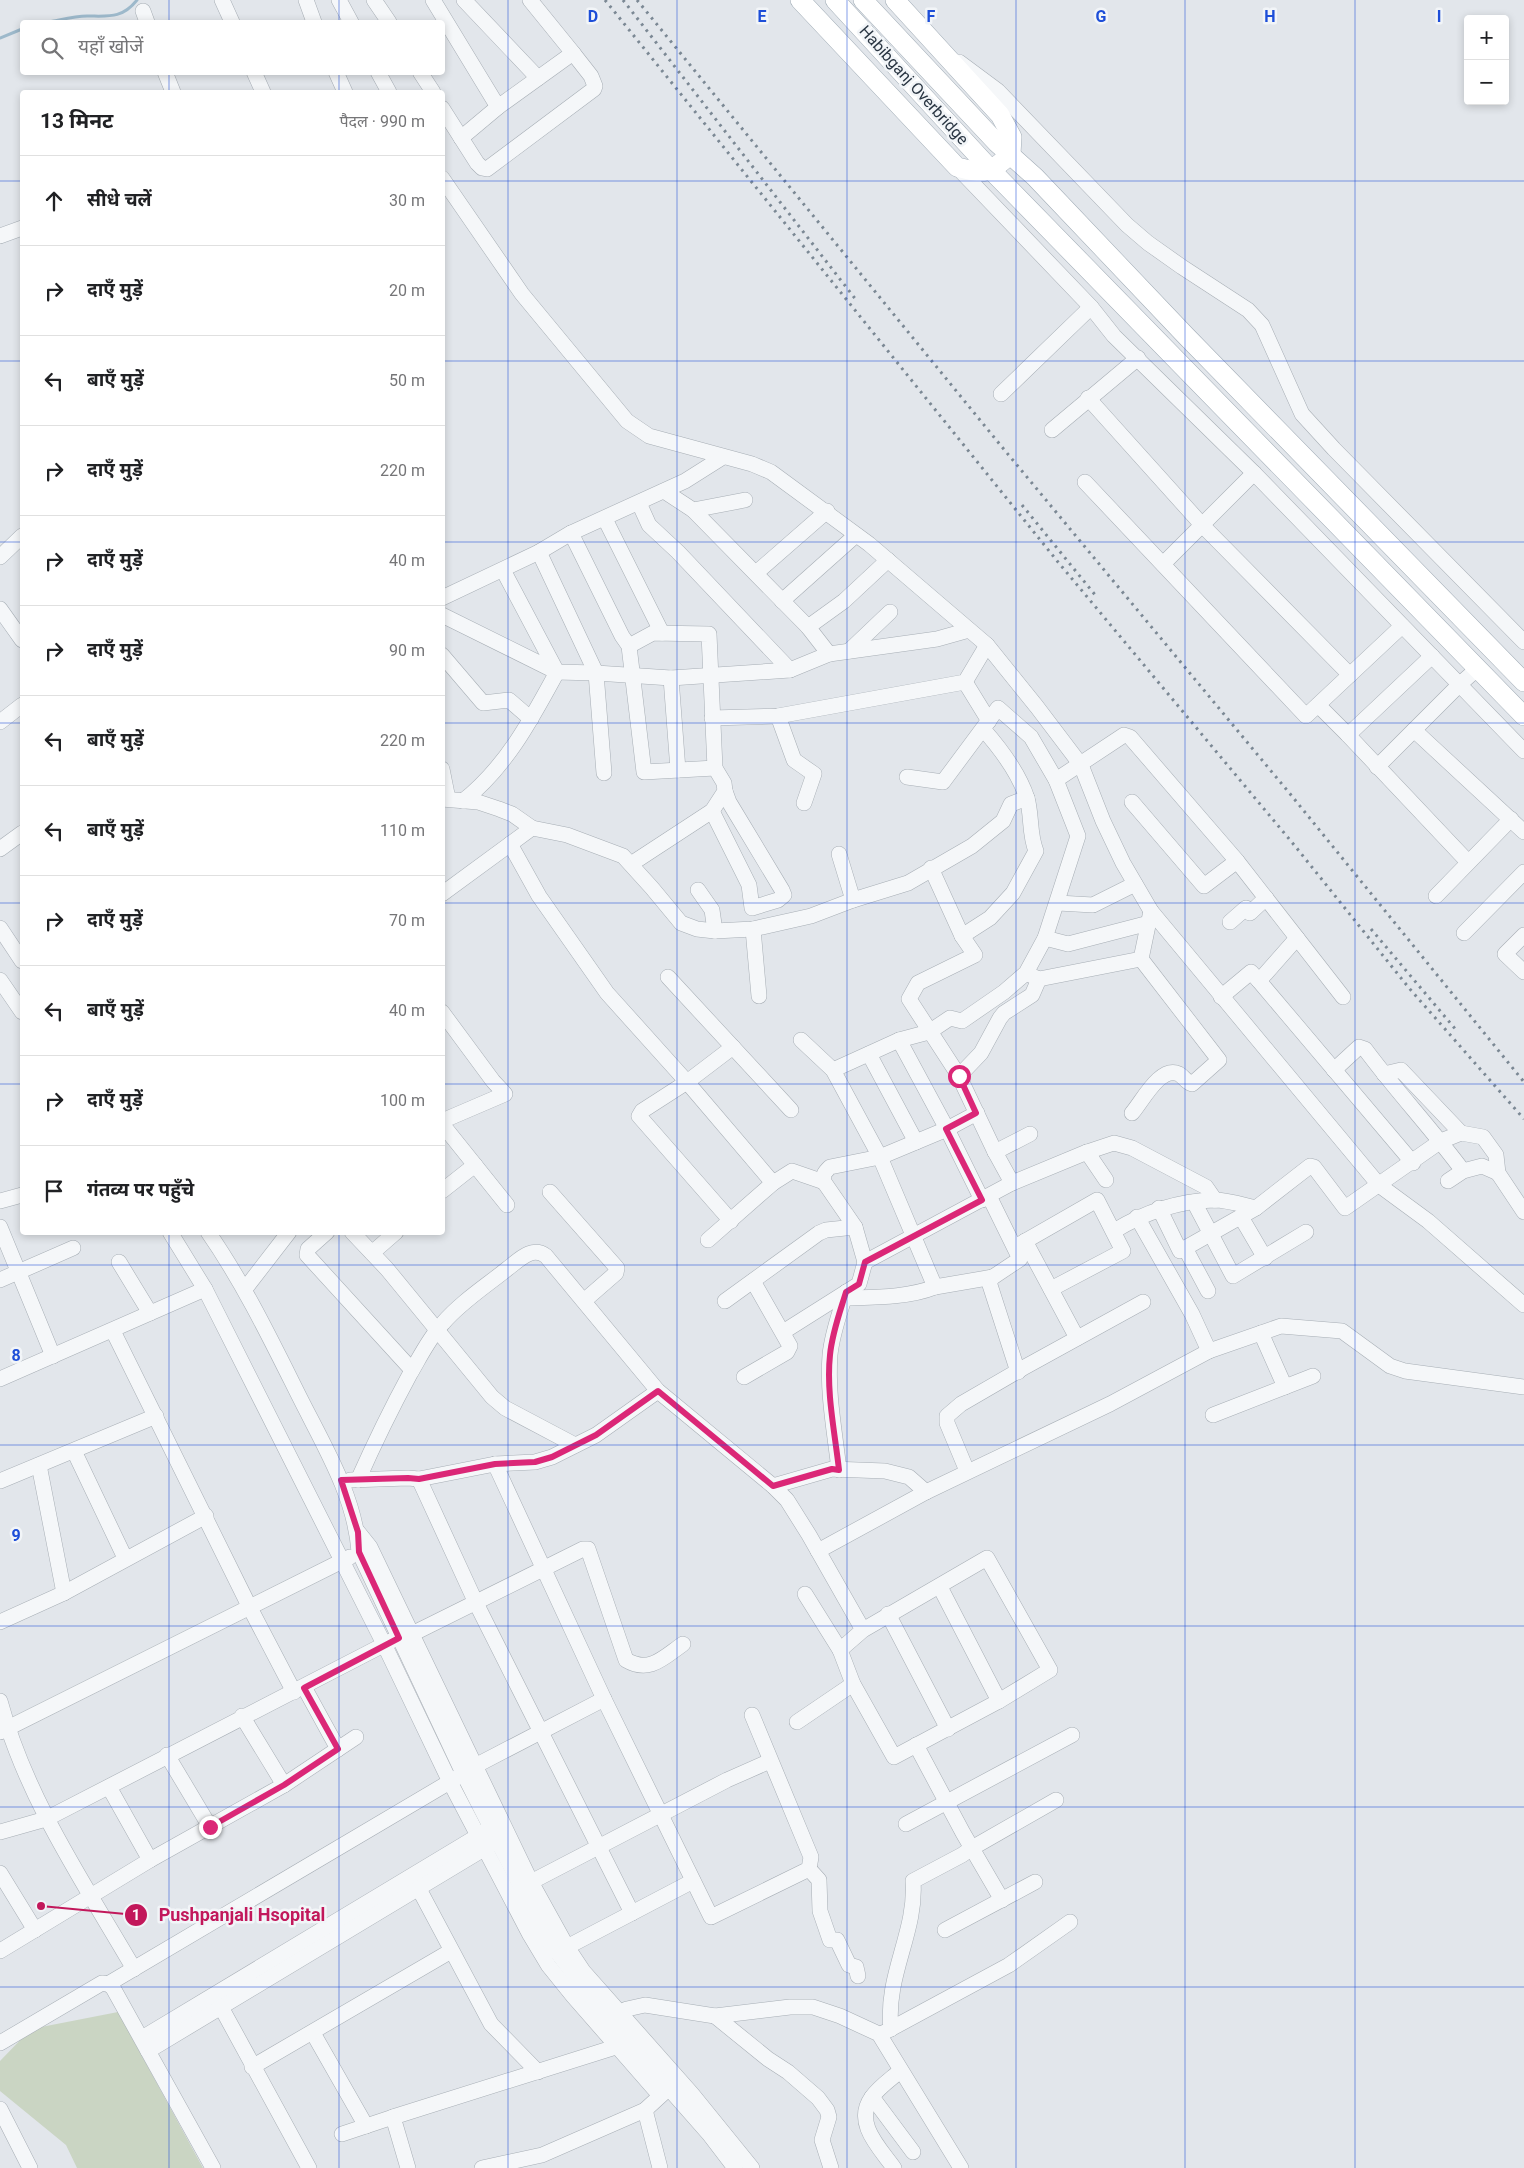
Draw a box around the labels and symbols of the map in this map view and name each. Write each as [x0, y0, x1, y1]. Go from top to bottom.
text: D [588, 7, 598, 26]
text: E [758, 7, 767, 26]
text: F [927, 7, 936, 26]
text: G [1096, 7, 1107, 26]
text: H [1264, 7, 1276, 26]
text: I [1437, 7, 1441, 26]
street label: Habibganj Overbridge [856, 22, 972, 148]
route start [948, 1065, 971, 1088]
text: 8 [11, 1346, 21, 1365]
text: 9 [11, 1526, 21, 1545]
route end [199, 1816, 222, 1839]
callout: Pushpanjali Hsopital [124, 1898, 335, 1931]
text: Pushpanjali Hsopital [159, 1904, 325, 1925]
text: 1 [132, 1906, 140, 1924]

